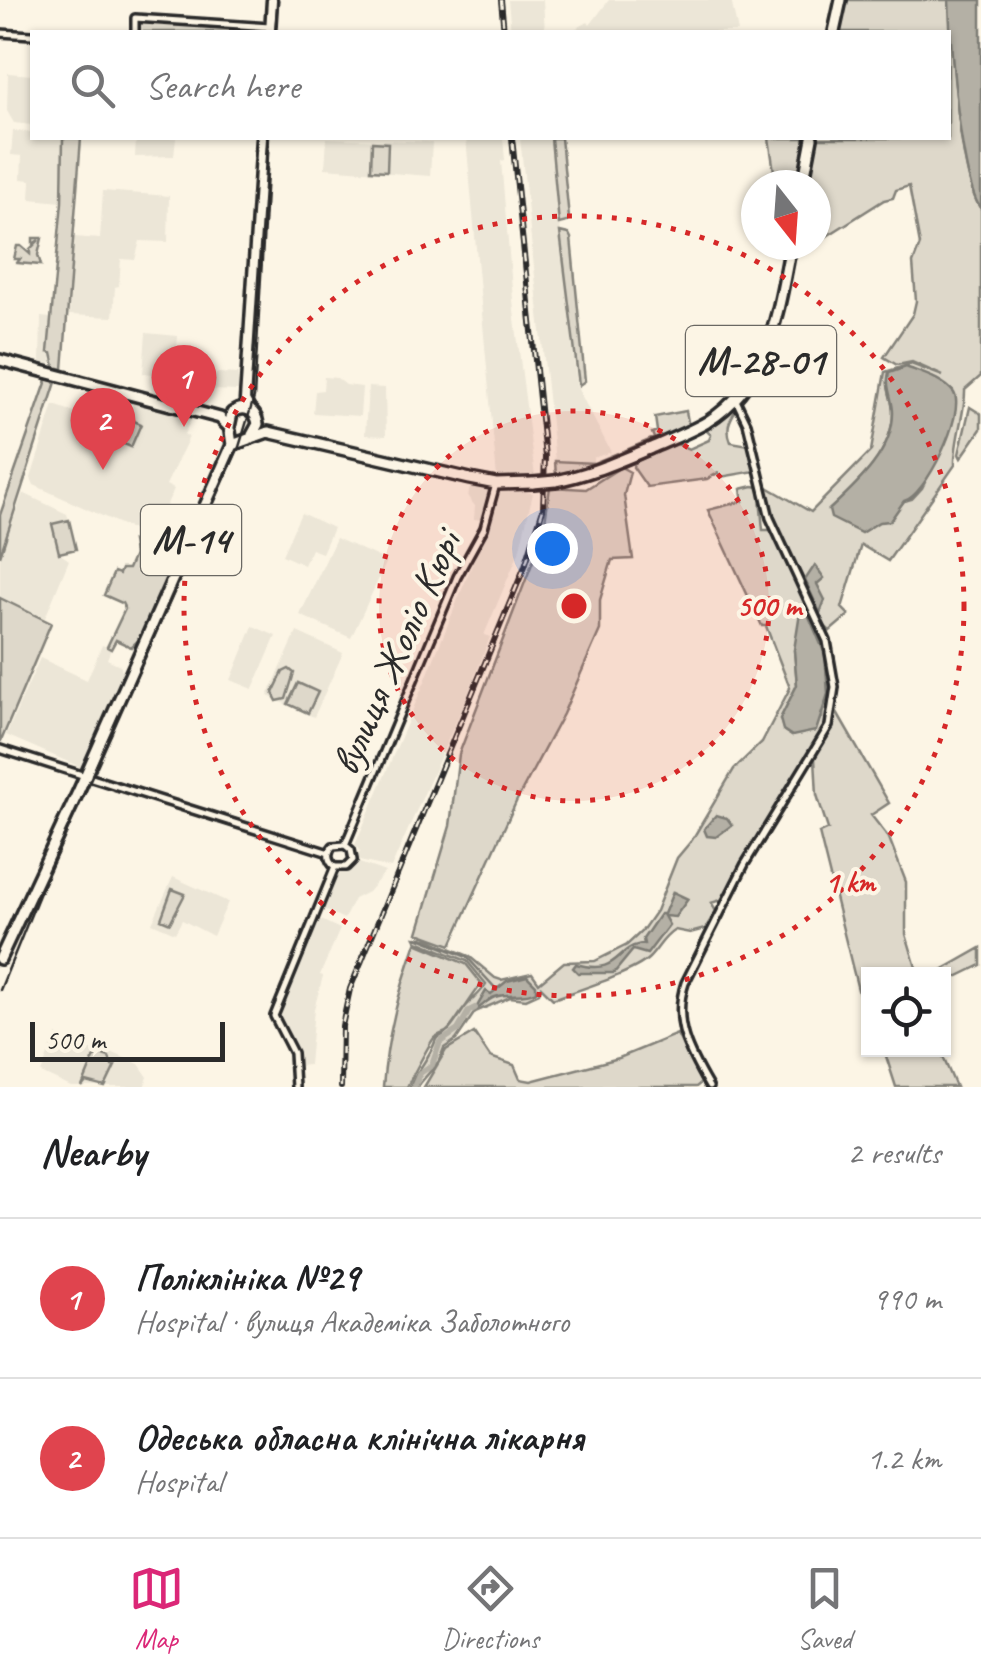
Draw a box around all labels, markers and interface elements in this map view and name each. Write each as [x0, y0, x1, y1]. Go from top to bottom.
search box [30, 30, 951, 140]
icon: search [65, 58, 120, 113]
text: Search here [145, 62, 300, 109]
north arrow [741, 170, 831, 260]
road number: М-28-01 [686, 326, 836, 396]
pin: 1 [152, 344, 216, 427]
pin: 2 [70, 388, 136, 470]
road number: М-14 [141, 505, 241, 575]
street label: вулиця Жоліо Кюрі [319, 518, 475, 783]
your location [527, 523, 578, 574]
text: 500 m [737, 587, 804, 625]
centre of rings [556, 588, 592, 624]
text: 1 km [825, 863, 877, 901]
map controls [861, 967, 951, 1057]
button: locate [861, 967, 951, 1057]
scale bar [30, 1017, 225, 1062]
text: 500 m [45, 1022, 105, 1057]
text: Nearby [40, 1126, 146, 1179]
text: 2 results [847, 1132, 941, 1173]
text: Поліклініка №29 [135, 1254, 359, 1301]
text: 1 [65, 1278, 80, 1319]
text: 990 m [872, 1278, 941, 1319]
text: Hospital · вулиця Академіка Заболотного [135, 1301, 569, 1342]
text: Одеська обласна клінічна лікарня [135, 1414, 584, 1461]
text: 2 [65, 1438, 80, 1479]
text: 1.2 km [867, 1438, 941, 1479]
text: Hospital [135, 1461, 222, 1502]
tab: Map [129, 1561, 184, 1656]
tab: Directions [442, 1561, 539, 1656]
tab: Saved [797, 1561, 852, 1656]

